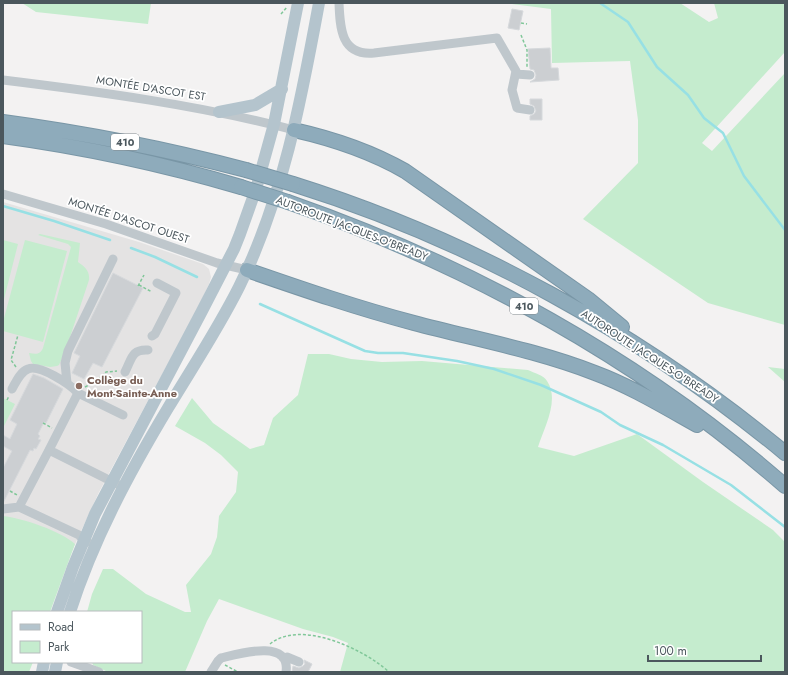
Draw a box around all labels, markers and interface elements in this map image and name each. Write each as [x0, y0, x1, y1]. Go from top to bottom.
street label: MONTÉE D'ASCOT EST [95, 71, 207, 105]
road number: 410 [111, 134, 139, 150]
street label: AUTOROUTE JACQUES-O'BREADY [274, 192, 431, 265]
street label: MONTÉE D'ASCOT OUEST [67, 193, 191, 247]
road number: 410 [510, 298, 538, 314]
street label: AUTOROUTE JACQUES-O'BREADY [578, 305, 723, 407]
place label: Collège du Mont-Sainte-Anne [87, 372, 177, 401]
marker: Collège du Mont-Sainte-Anne [74, 381, 84, 391]
legend [12, 611, 142, 663]
text: Road [48, 618, 74, 636]
scale bar [648, 637, 761, 663]
text: Park [48, 638, 70, 656]
text: 100 m [654, 642, 687, 660]

